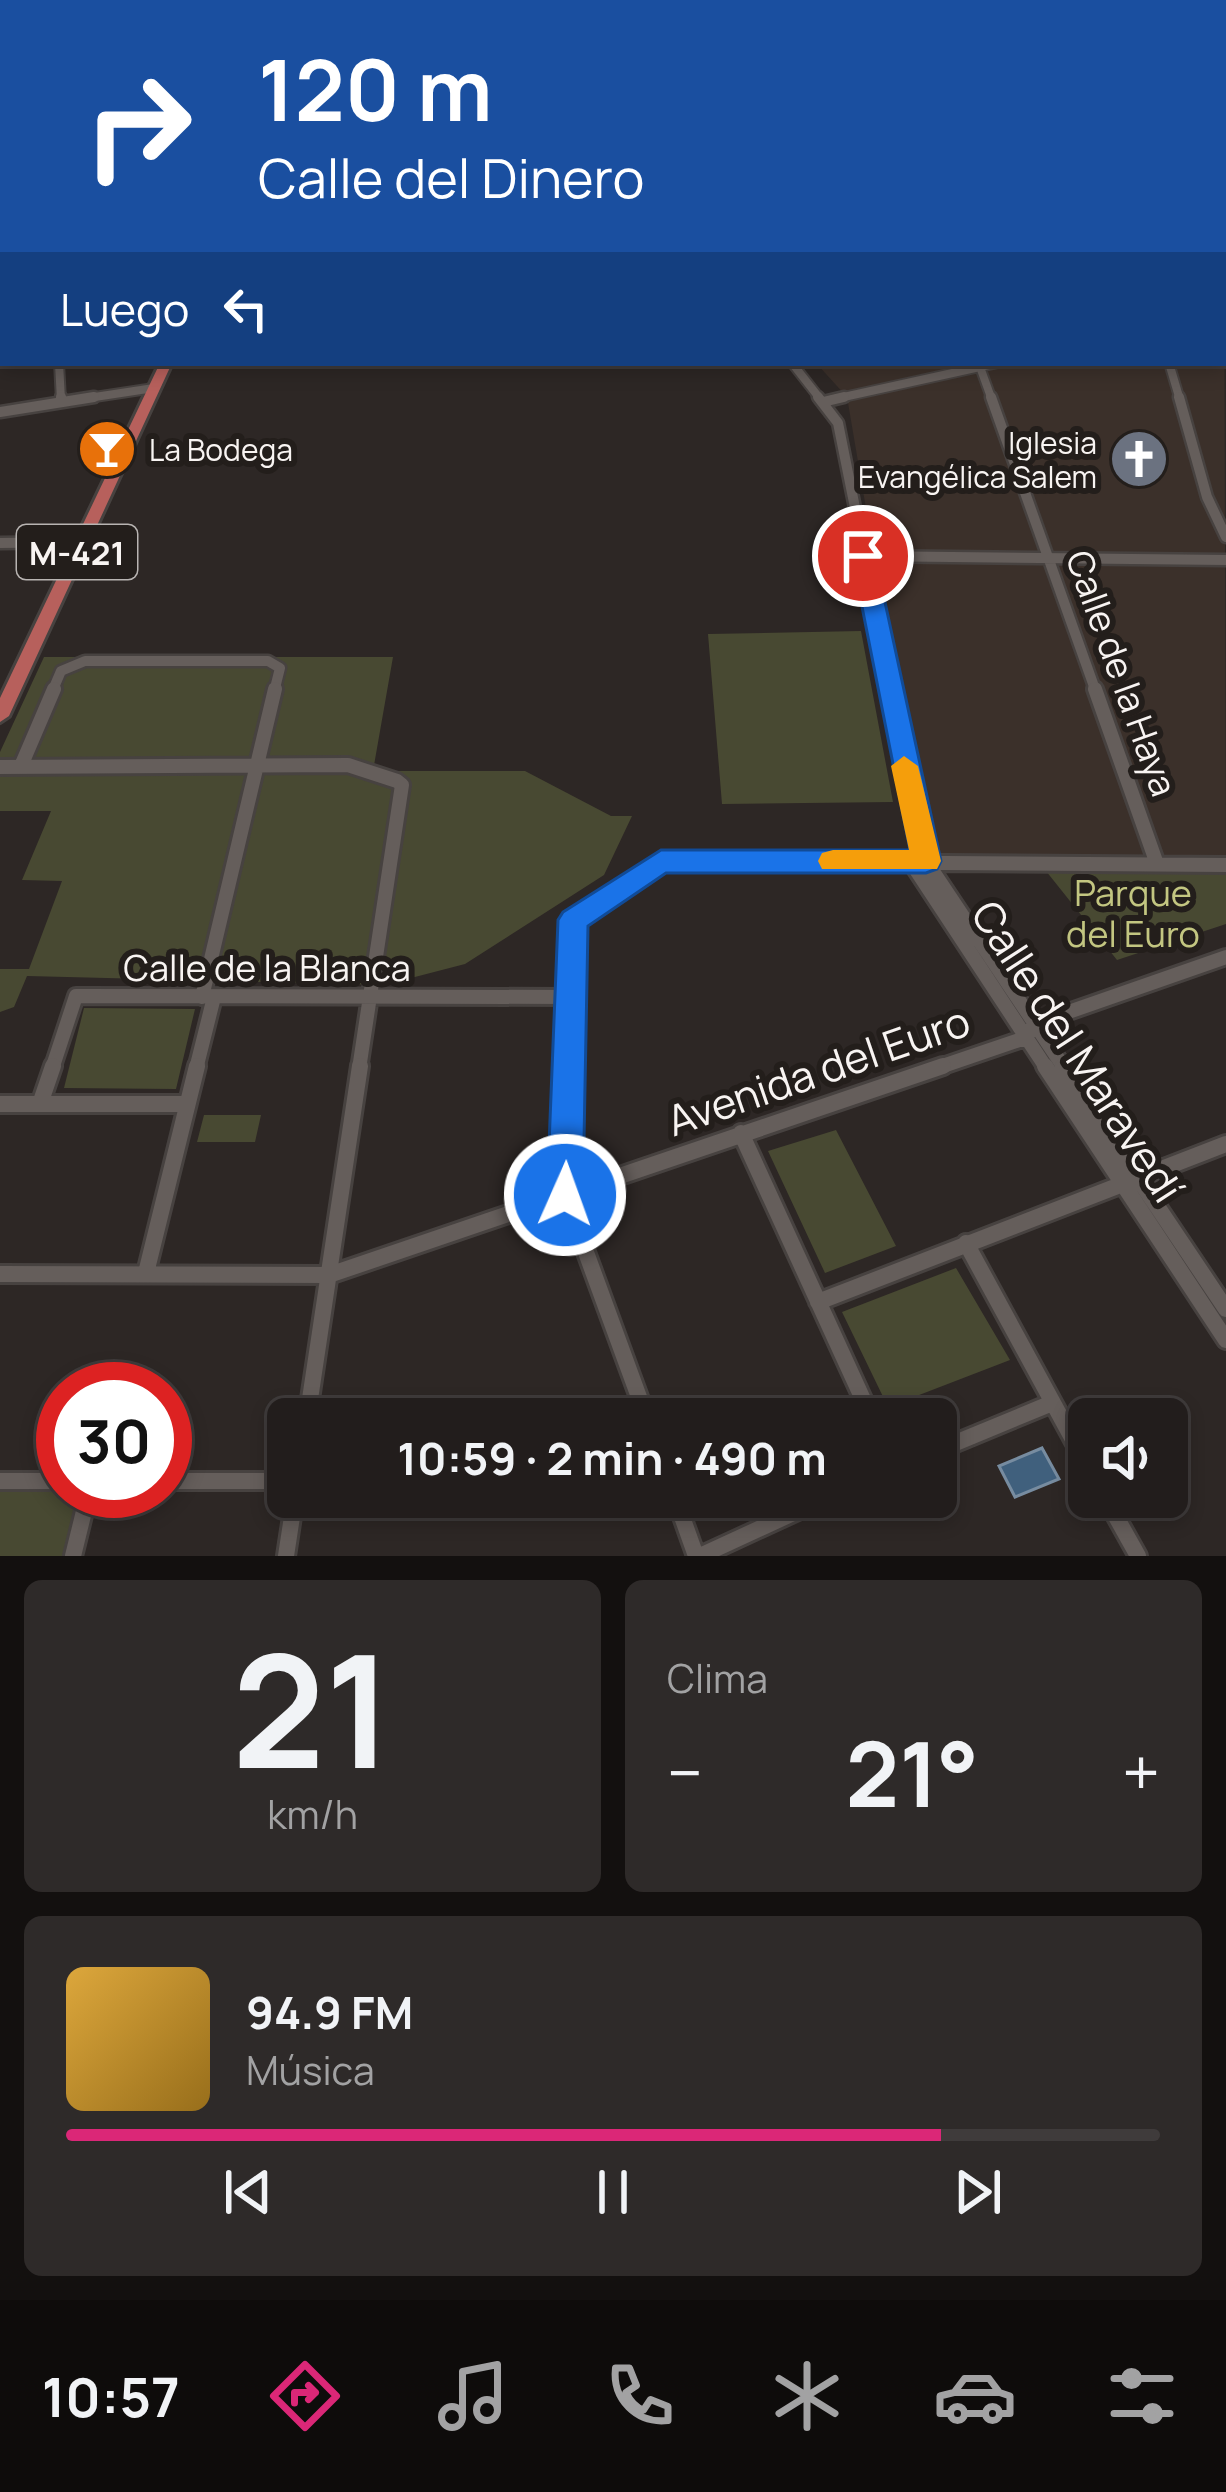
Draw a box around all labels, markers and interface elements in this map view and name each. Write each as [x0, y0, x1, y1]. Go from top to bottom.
text: 120 m [258, 31, 492, 146]
icon: right [60, 48, 216, 204]
text: Calle del Dinero [258, 140, 644, 214]
icon: left [213, 276, 279, 342]
text: Luego [60, 278, 189, 340]
bar icon: La Bodega [76, 418, 138, 480]
place label: Iglesia Evangélica Salem [858, 422, 1097, 497]
church icon: Iglesia Evangélica Salem [1108, 428, 1170, 490]
place label: La Bodega [149, 429, 293, 470]
pin [812, 505, 914, 607]
icon: arrive [830, 523, 896, 589]
road number: M-421 [17, 525, 137, 579]
street label: Calle de la Haya [1055, 543, 1189, 803]
park label: Parque del Euro [1066, 868, 1200, 958]
street label: Calle del Maravedí [959, 889, 1197, 1213]
street label: Calle de la Blanca [123, 943, 411, 992]
street label: Avenida del Euro [659, 991, 977, 1149]
position arrow [502, 1132, 628, 1258]
speed limit sign: 30 [36, 1362, 192, 1518]
map controls [1068, 1398, 1188, 1518]
button: sound [1068, 1398, 1188, 1518]
text: 10:59 · 2 min · 490 m [397, 1427, 827, 1489]
text: 21 [232, 1602, 393, 1815]
text: Clima [667, 1651, 768, 1705]
text: 21° [846, 1711, 979, 1834]
text: − [667, 1727, 703, 1817]
text: + [1122, 1727, 1160, 1817]
text: km/h [267, 1787, 358, 1841]
text: 94.9 FM [246, 1981, 413, 2043]
text: Música [246, 2043, 375, 2097]
icon: previous [215, 2159, 281, 2225]
icon: pause [580, 2159, 646, 2225]
icon: next [945, 2159, 1011, 2225]
icon: directions [263, 2354, 347, 2438]
icon: music [431, 2354, 515, 2438]
icon: phone [598, 2354, 682, 2438]
icon: climate [765, 2354, 849, 2438]
icon: car [933, 2354, 1017, 2438]
icon: filters [1100, 2354, 1184, 2438]
text: 10:57 [42, 2359, 180, 2433]

